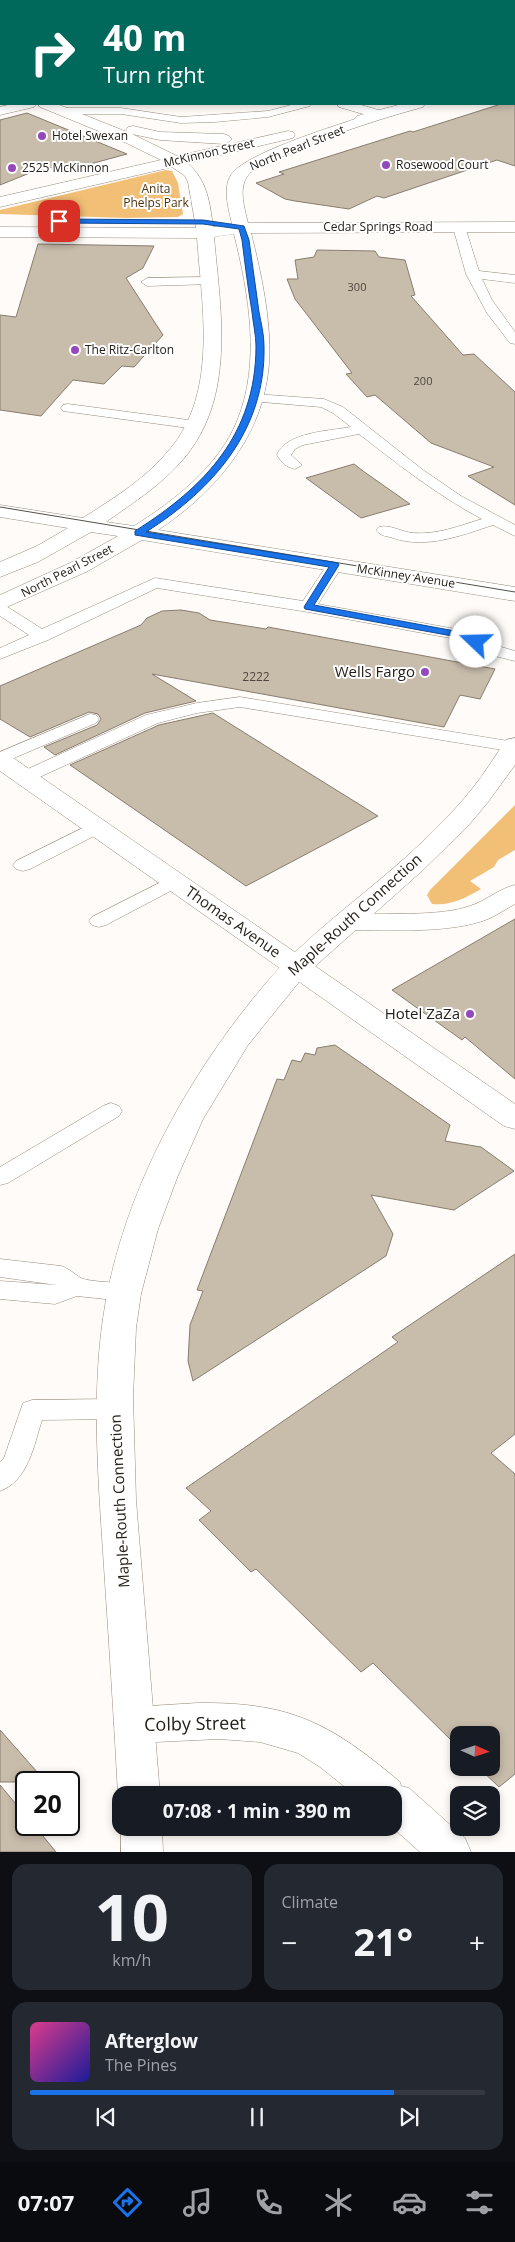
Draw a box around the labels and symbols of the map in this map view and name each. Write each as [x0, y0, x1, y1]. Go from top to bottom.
street label: North Pearl Street [247, 121, 347, 174]
place label: Hotel Swexan [52, 127, 128, 144]
marker: Hotel Swexan [36, 130, 48, 142]
street label: McKinnon Street [162, 134, 256, 171]
place label: Rosewood Court [396, 156, 489, 173]
place label: 2525 McKinnon [22, 159, 109, 176]
marker: Rosewood Court [380, 159, 392, 171]
marker: 2525 McKinnon [6, 162, 18, 174]
park label: Anita Phelps Park [123, 180, 190, 211]
pin [38, 200, 80, 242]
street label: Cedar Springs Road [323, 218, 433, 235]
house number: 300 [348, 279, 366, 294]
place label: The Ritz-Carlton [85, 341, 174, 358]
marker: The Ritz-Carlton [69, 344, 81, 356]
house number: 200 [414, 373, 432, 388]
street label: North Pearl Street [18, 540, 116, 601]
street label: McKinney Avenue [356, 559, 457, 592]
position arrow [449, 615, 501, 667]
place label: Wells Fargo [335, 661, 415, 681]
marker: Wells Fargo [419, 666, 431, 678]
house number: 2222 [242, 668, 270, 685]
street label: Maple-Routh Connection [283, 849, 426, 980]
street label: Thomas Avenue [182, 881, 285, 961]
place label: Hotel ZaZa [385, 1003, 460, 1023]
marker: Hotel ZaZa [464, 1008, 476, 1020]
street label: Maple-Routh Connection [104, 1414, 134, 1588]
street label: Colby Street [144, 1710, 246, 1736]
north arrow [450, 1726, 500, 1776]
speed limit sign: 20 [15, 1771, 80, 1836]

